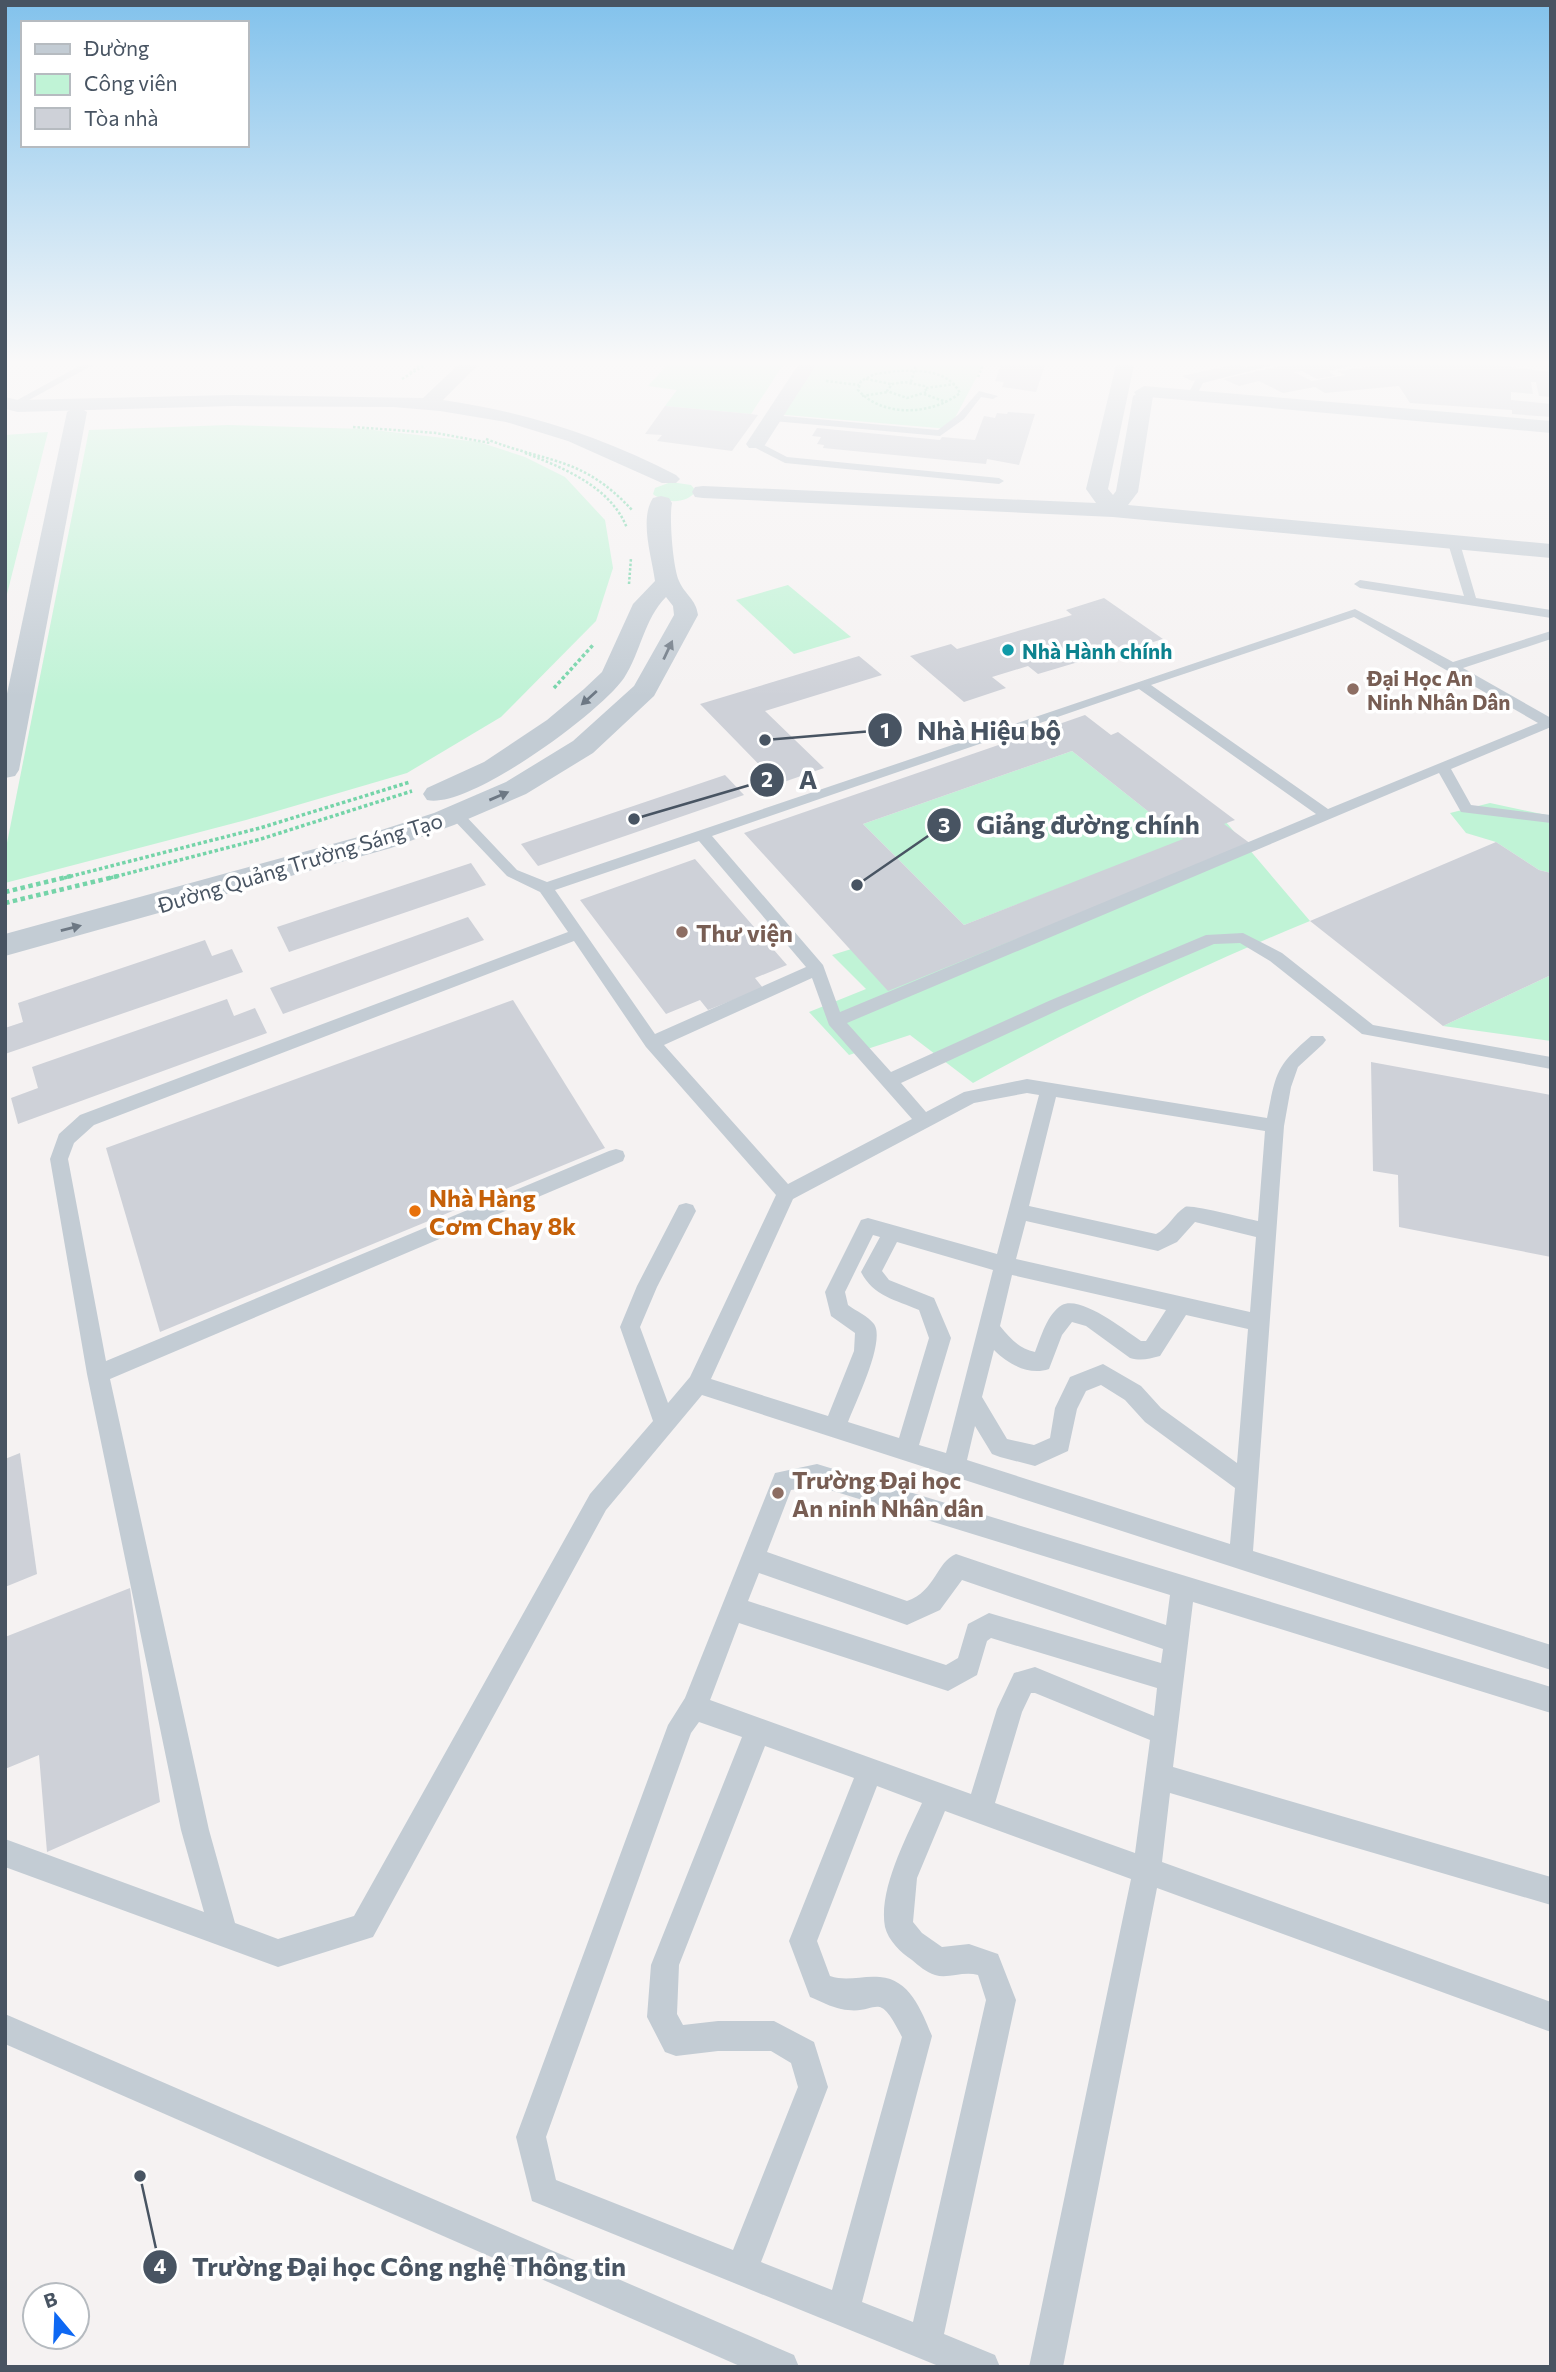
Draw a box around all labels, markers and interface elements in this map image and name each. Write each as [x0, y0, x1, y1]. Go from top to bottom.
legend [21, 21, 248, 147]
text: Đường [83, 35, 149, 60]
text: Công viên [84, 70, 178, 95]
text: Tòa nhà [84, 105, 158, 130]
place label: Nhà Hành chính [1022, 638, 1172, 663]
one-way arrow [662, 640, 674, 660]
marker: Nhà Hành chính [1000, 642, 1016, 658]
place label: Đại Học An Ninh Nhân Dân [1366, 665, 1510, 714]
marker: Đại Học An Ninh Nhân Dân [1345, 681, 1361, 697]
one-way arrow [581, 689, 598, 705]
callout: Nhà Hiệu bộ [868, 707, 1075, 754]
text: Nhà Hiệu bộ [917, 714, 1061, 746]
text: 1 [880, 717, 890, 742]
callout: A [749, 756, 831, 803]
text: A [799, 763, 818, 794]
text: 2 [761, 766, 773, 791]
one-way arrow [489, 790, 510, 801]
callout: Giảng đường chính [927, 802, 1213, 849]
street label: Đường Quảng Trường Sáng Tạo [154, 807, 445, 918]
text: Giảng đường chính [976, 808, 1200, 839]
text: 3 [938, 812, 950, 837]
place label: Thư viện [696, 918, 793, 947]
one-way arrow [61, 922, 83, 933]
marker: Thư viện [674, 924, 690, 940]
place label: Nhà Hàng Cơm Chay 8k [429, 1183, 576, 1240]
marker: Nhà Hàng Cơm Chay 8k [407, 1203, 423, 1219]
place label: Trường Đại học An ninh Nhân dân [792, 1465, 984, 1522]
marker: Trường Đại học An ninh Nhân dân [770, 1485, 786, 1501]
callout: Trường Đại học Công nghệ Thông tin [143, 2244, 640, 2291]
text: Trường Đại học Công nghệ Thông tin [192, 2250, 626, 2282]
text: 4 [154, 2253, 167, 2278]
north arrow [21, 2281, 91, 2351]
text: B [41, 2287, 60, 2312]

